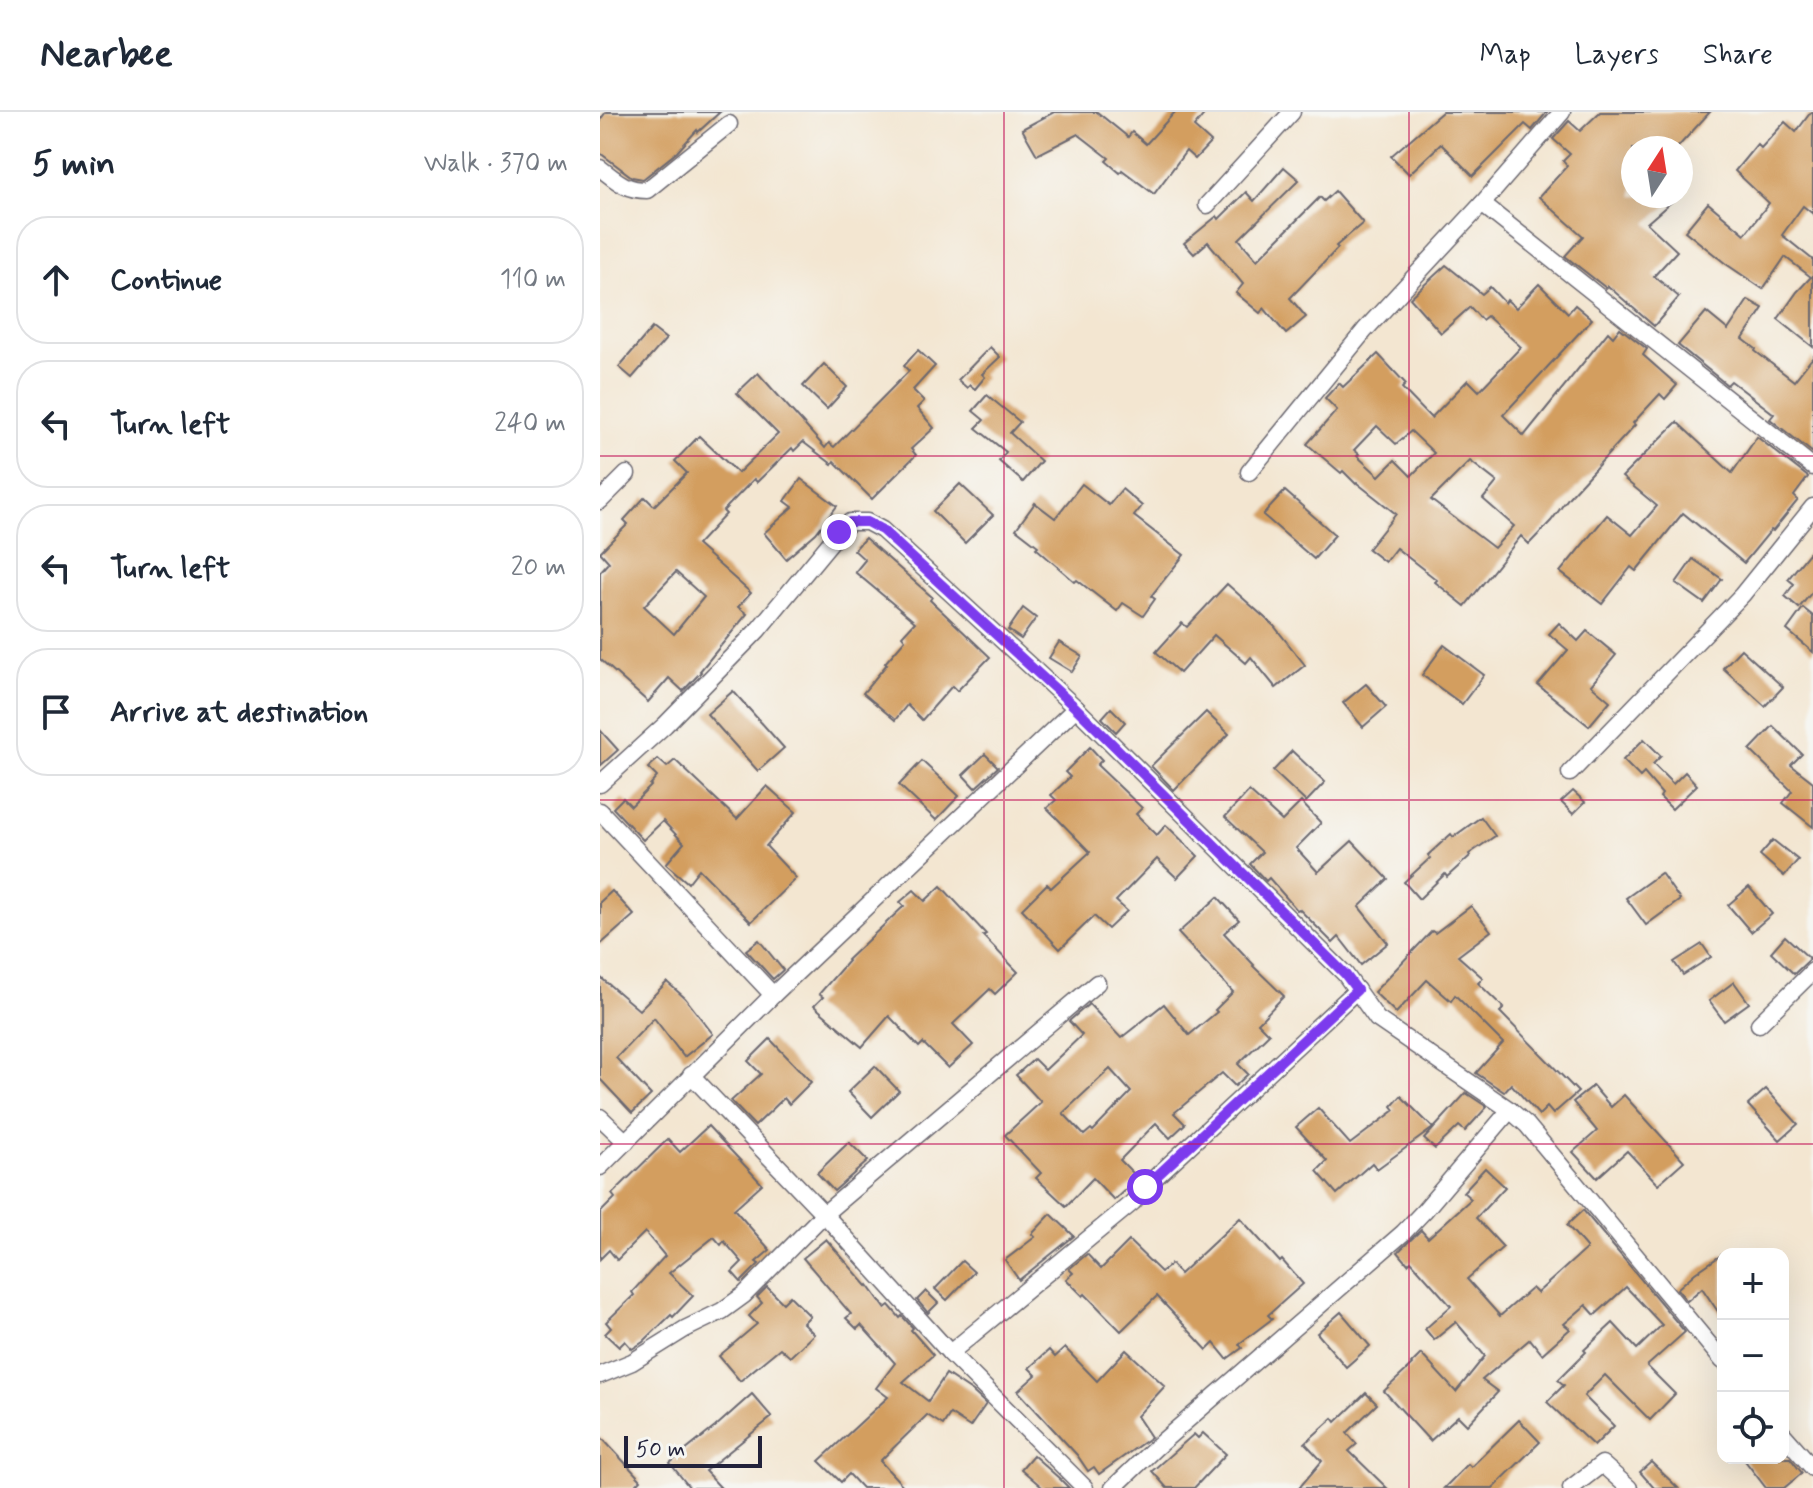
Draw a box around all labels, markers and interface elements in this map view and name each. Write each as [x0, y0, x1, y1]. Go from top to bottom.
text: Nearbee [40, 31, 173, 80]
text: Map [1480, 37, 1531, 74]
text: Layers [1575, 37, 1659, 74]
text: Share [1703, 37, 1773, 74]
north arrow [1621, 136, 1693, 208]
text: 5 min [32, 142, 115, 187]
text: Walk · 370 m [424, 147, 568, 181]
icon: ahead [34, 258, 78, 302]
text: Continue [110, 261, 222, 300]
text: 110 m [500, 263, 566, 297]
icon: left [34, 402, 78, 446]
text: Turn left [110, 405, 230, 444]
text: 240 m [494, 407, 566, 441]
route end [821, 514, 857, 550]
icon: left [34, 546, 78, 590]
text: Turn left [110, 549, 230, 588]
text: 20 m [511, 551, 566, 585]
icon: arrive [34, 690, 78, 734]
text: Arrive at destination [110, 693, 368, 732]
route start [1127, 1169, 1163, 1205]
map controls [1717, 1248, 1789, 1464]
button: + [1717, 1248, 1789, 1320]
button: − [1717, 1320, 1789, 1392]
button: locate [1717, 1392, 1789, 1464]
scale bar [624, 1432, 762, 1468]
text: 50 m [636, 1436, 685, 1464]

